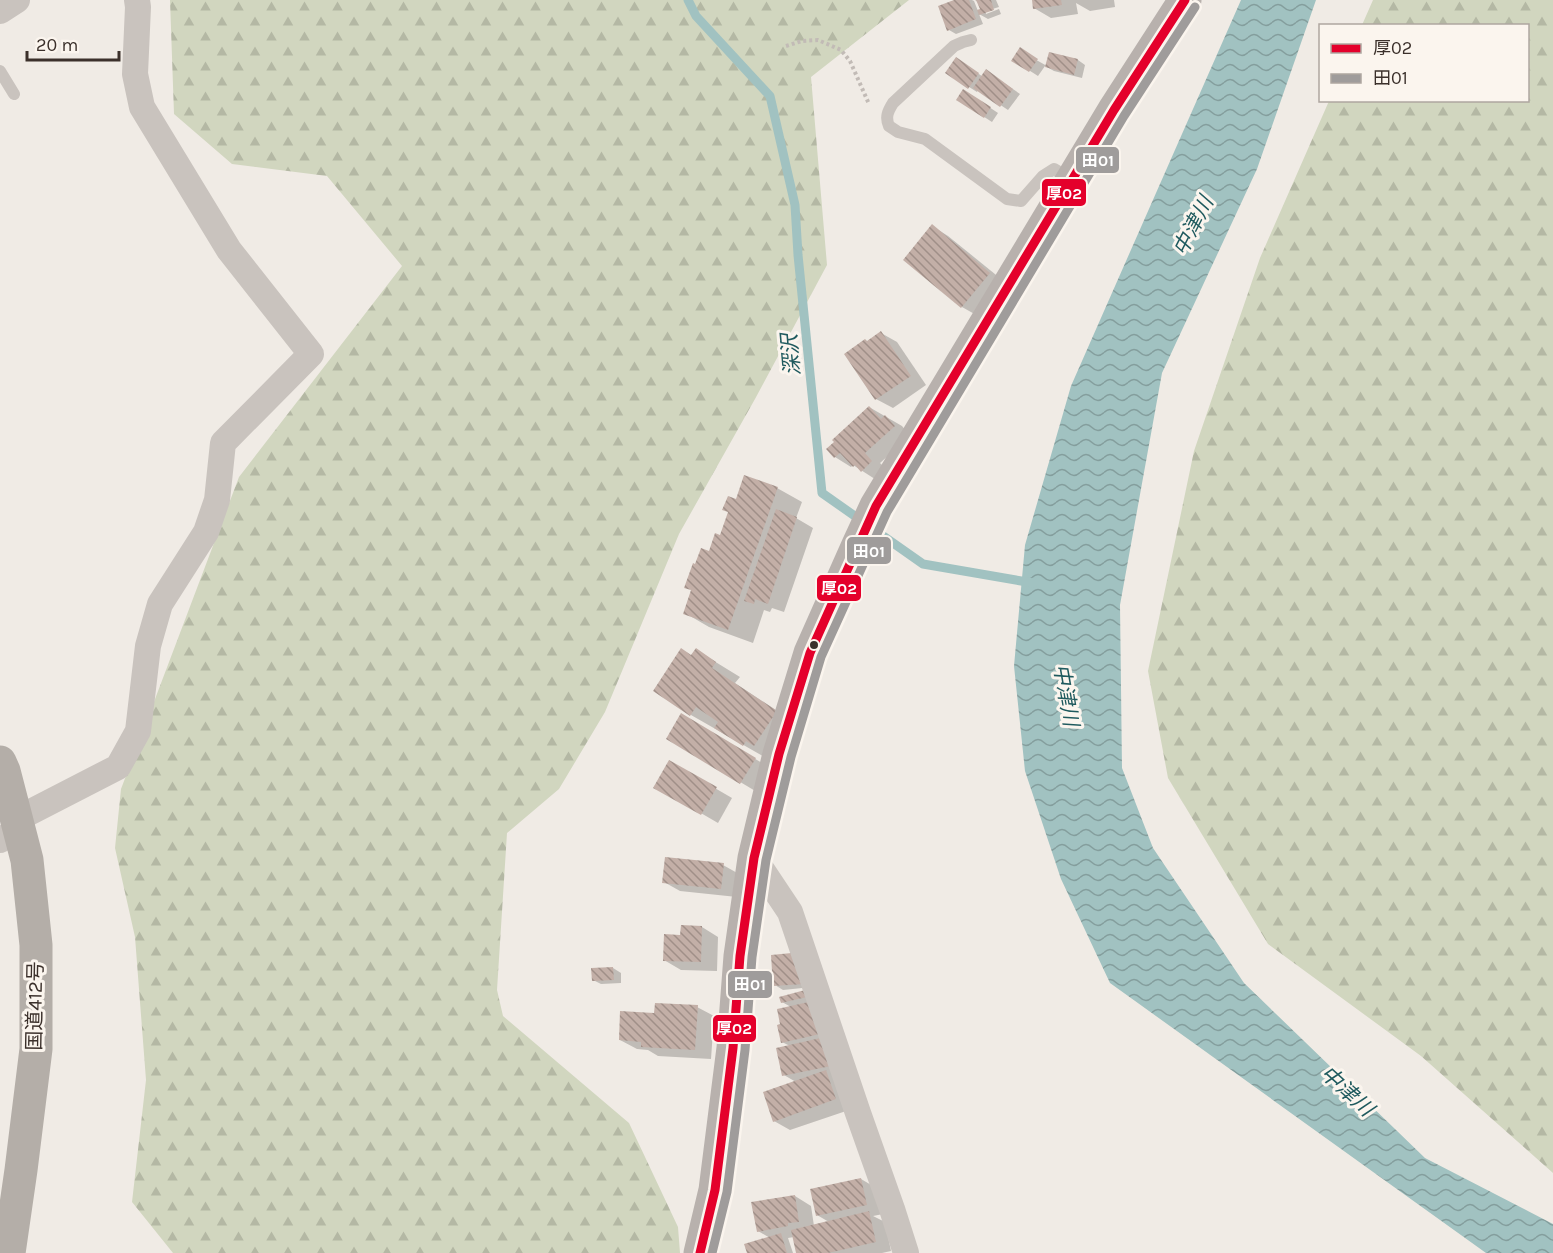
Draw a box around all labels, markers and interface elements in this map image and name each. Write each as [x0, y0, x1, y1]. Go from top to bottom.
scale bar [27, 24, 118, 62]
legend [1319, 24, 1529, 102]
text: 20 m [36, 34, 78, 56]
text: 厚02 [1373, 37, 1412, 59]
text: 田01 [1373, 67, 1408, 89]
line badge: 田01 [1075, 146, 1120, 174]
text: 田01 [1082, 151, 1114, 170]
line badge: 厚02 [1041, 178, 1087, 207]
text: 厚02 [1046, 184, 1082, 203]
water label: 中津川 [1168, 191, 1219, 260]
water label: 深沢 [777, 330, 805, 377]
line badge: 田01 [846, 536, 892, 565]
text: 田01 [853, 542, 885, 561]
line badge: 厚02 [816, 574, 862, 602]
text: 厚02 [821, 579, 857, 598]
unlabelled marker [808, 639, 820, 651]
water label: 中津川 [1049, 662, 1084, 730]
street label: 国道412号 [23, 961, 47, 1051]
line badge: 田01 [727, 970, 773, 999]
text: 田01 [734, 975, 766, 994]
line badge: 厚02 [712, 1014, 757, 1043]
text: 厚02 [716, 1019, 752, 1038]
water label: 中津川 [1316, 1061, 1380, 1122]

